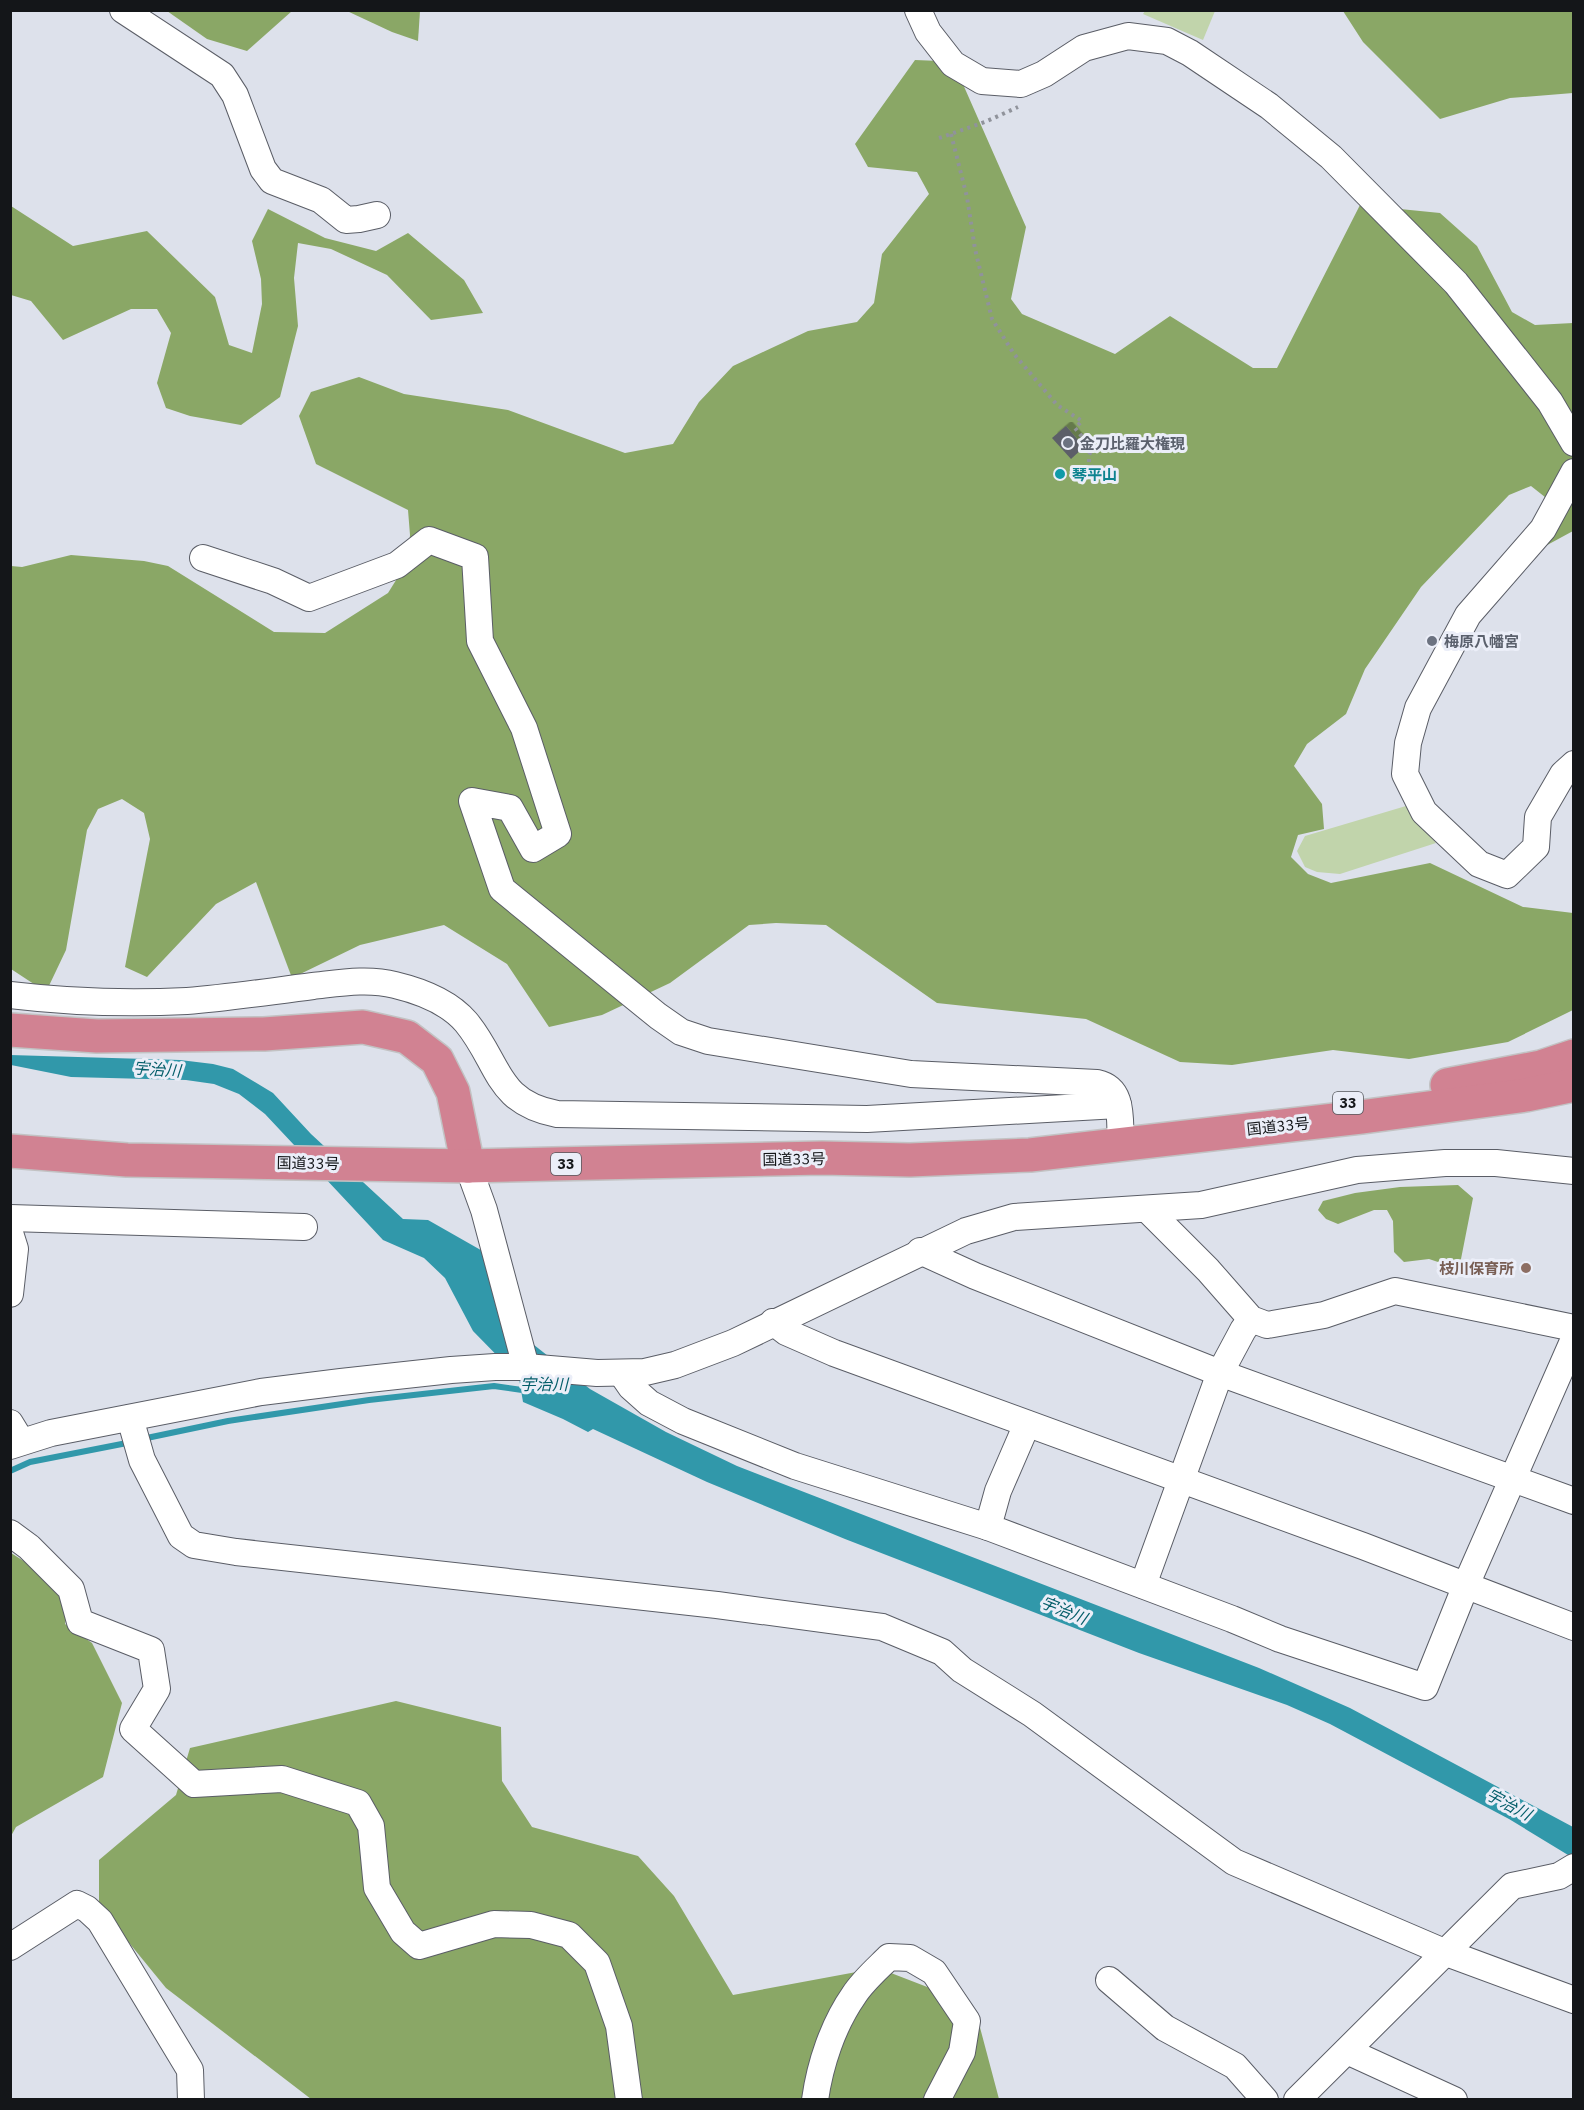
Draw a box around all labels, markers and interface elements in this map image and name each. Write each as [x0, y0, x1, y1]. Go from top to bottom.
place label: 金刀比羅大権現 [1080, 434, 1185, 453]
marker: 金刀比羅大権現 [1061, 436, 1075, 450]
place label: 琴平山 [1072, 465, 1117, 484]
marker: 琴平山 [1053, 467, 1067, 481]
place label: 梅原八幡宮 [1444, 632, 1519, 651]
marker: 梅原八幡宮 [1425, 634, 1439, 648]
water label: 宇治川 [132, 1057, 184, 1081]
road number: 33 [1333, 1092, 1363, 1114]
street label: 国道33号 [1246, 1113, 1310, 1139]
street label: 国道33号 [762, 1149, 826, 1169]
street label: 国道33号 [276, 1153, 340, 1173]
road number: 33 [551, 1153, 581, 1175]
place label: 枝川保育所 [1439, 1259, 1514, 1278]
marker: 枝川保育所 [1519, 1261, 1533, 1275]
water label: 宇治川 [520, 1374, 570, 1394]
water label: 宇治川 [1038, 1592, 1092, 1629]
water label: 宇治川 [1483, 1784, 1537, 1825]

